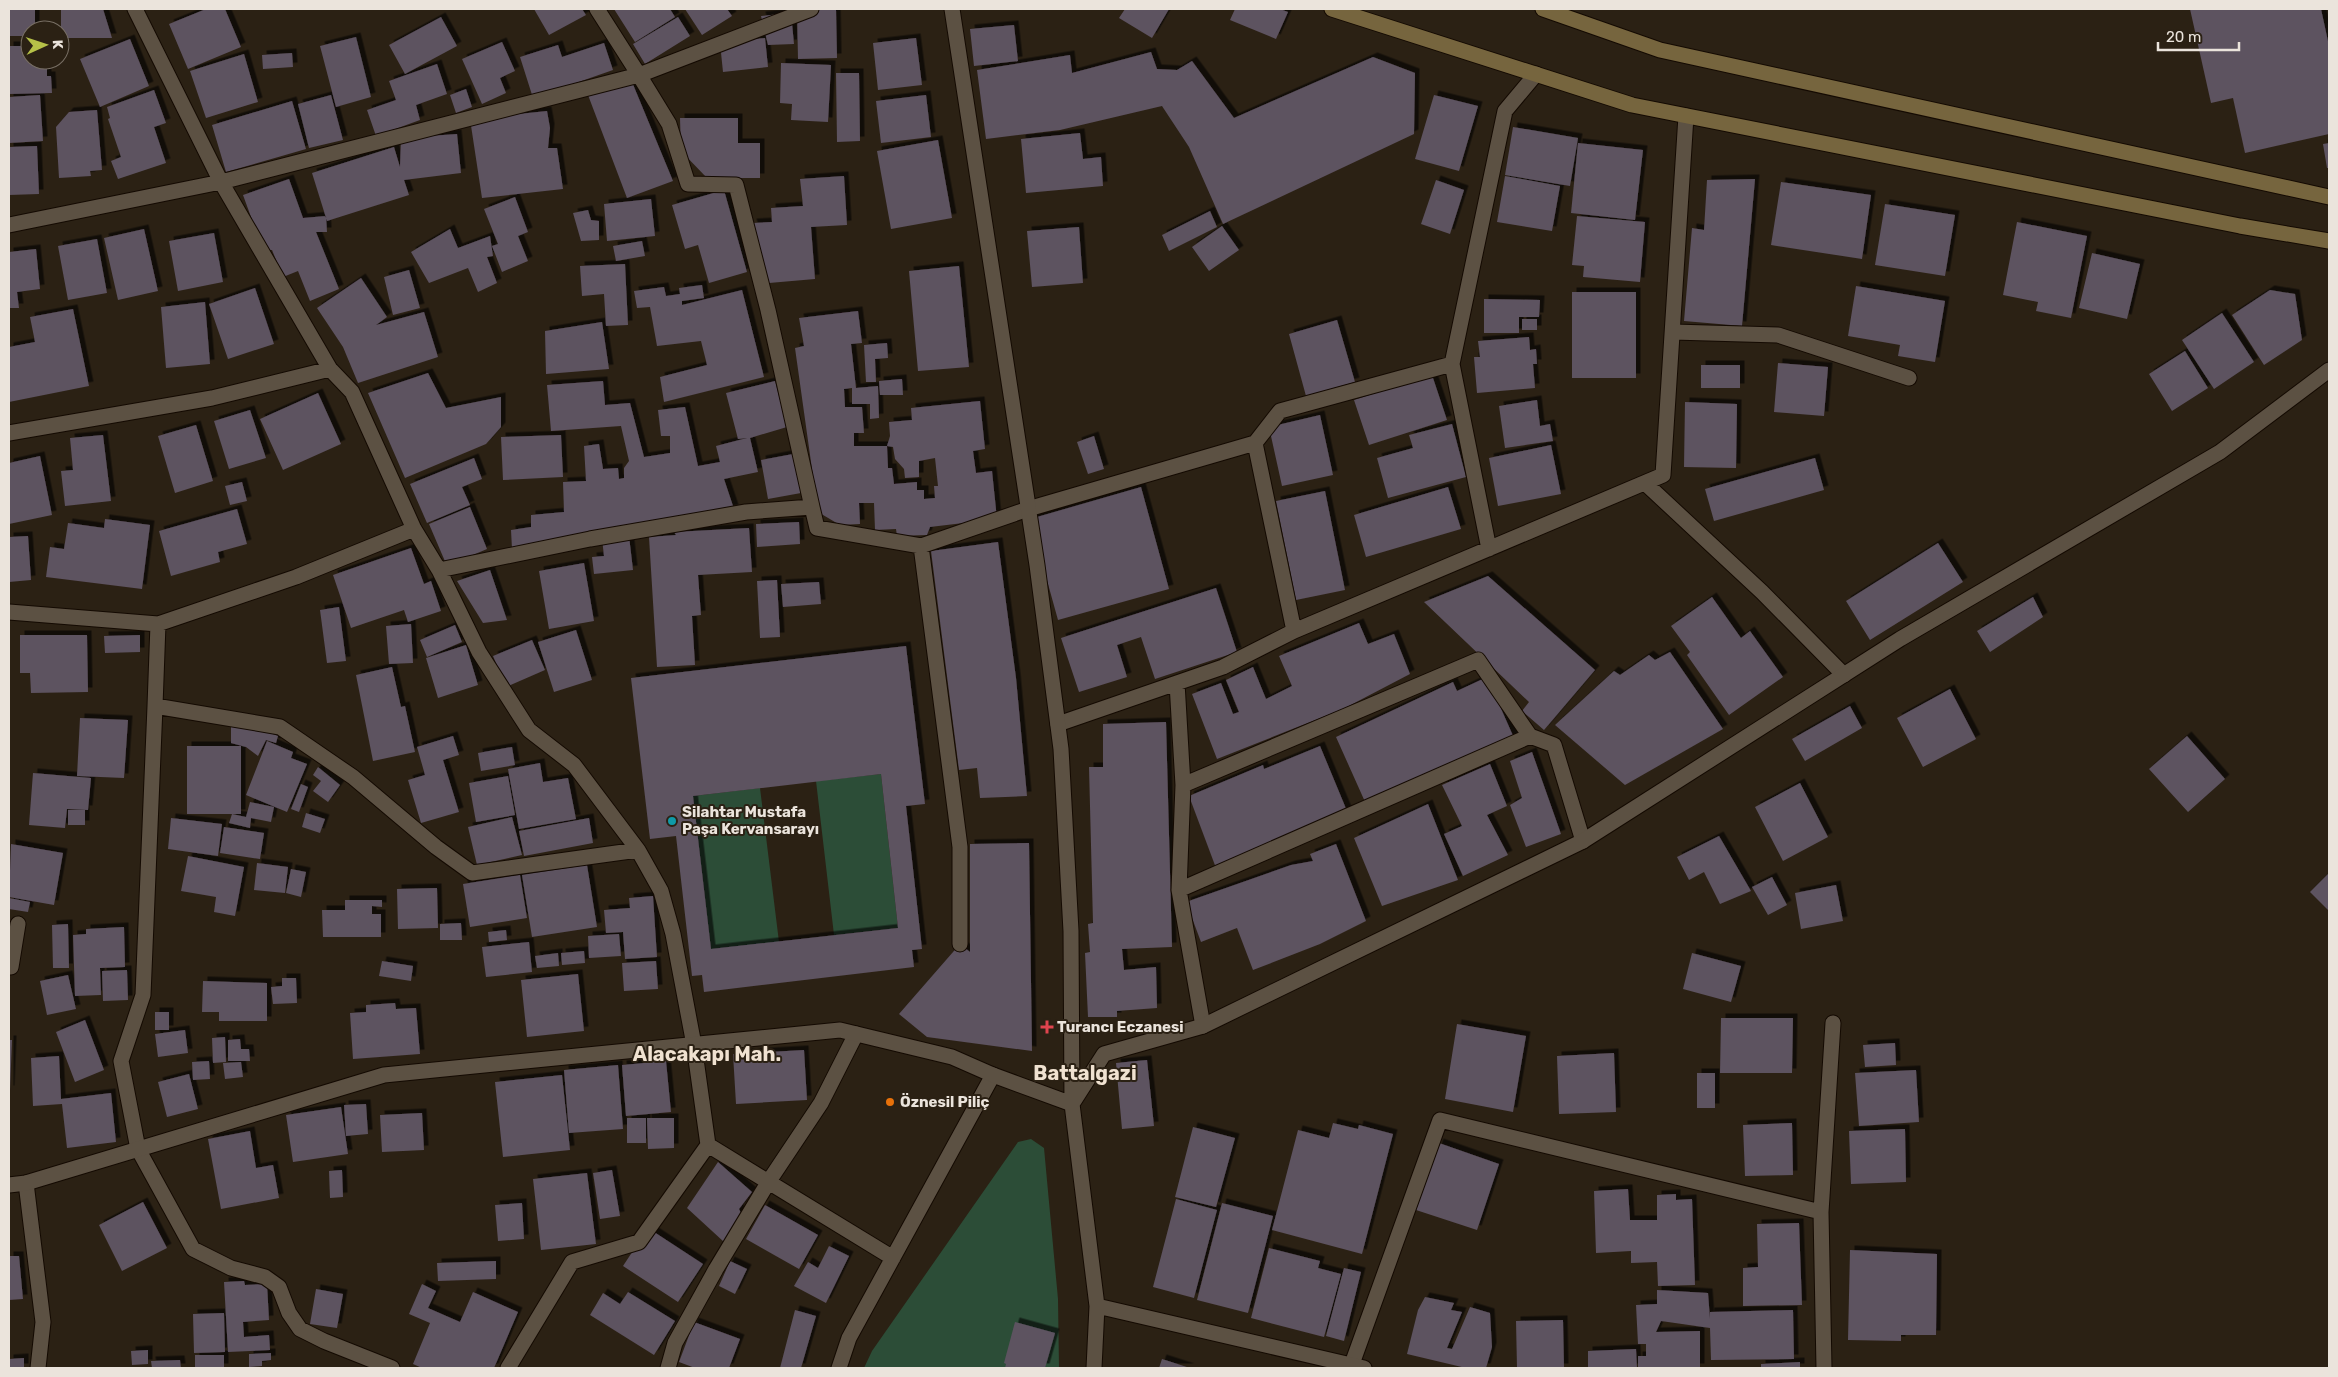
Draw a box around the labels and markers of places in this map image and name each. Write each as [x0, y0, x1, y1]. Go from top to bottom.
place label: Silahtar Mustafa Paşa Kervansarayı [682, 803, 819, 838]
marker: Silahtar Mustafa Paşa Kervansarayı [666, 815, 678, 827]
place label: Turancı Eczanesi [1057, 1018, 1184, 1036]
marker: Turancı Eczanesi [1041, 1021, 1053, 1033]
place label: Öznesil Piliç [900, 1093, 990, 1111]
marker: Öznesil Piliç [884, 1096, 896, 1108]

